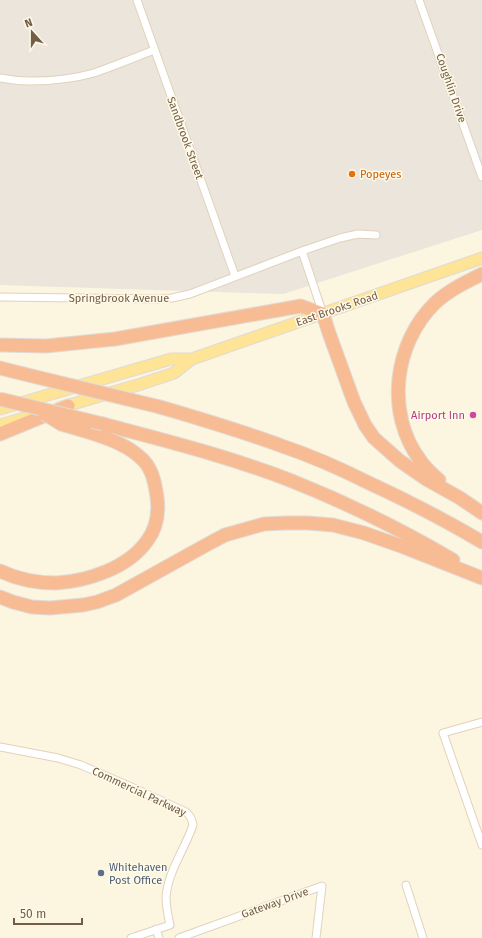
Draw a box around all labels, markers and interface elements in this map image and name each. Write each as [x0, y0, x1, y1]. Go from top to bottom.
north arrow [12, 12, 52, 52]
text: N [23, 16, 34, 31]
street label: Coughlin Drive [433, 52, 469, 124]
street label: Sandbrook Street [164, 95, 206, 181]
place label: Popeyes [360, 168, 401, 181]
marker: Popeyes [347, 169, 357, 179]
street label: East Brooks Road [294, 289, 380, 329]
street label: Springbrook Avenue [69, 292, 169, 305]
place label: Airport Inn [411, 409, 465, 422]
marker: Airport Inn [468, 410, 478, 420]
street label: Commercial Parkway [90, 765, 189, 820]
place label: Whitehaven Post Office [109, 861, 168, 887]
marker: Whitehaven Post Office [96, 868, 106, 878]
street label: Gateway Drive [240, 885, 310, 921]
scale bar [14, 900, 82, 926]
text: 50 m [20, 907, 46, 921]

